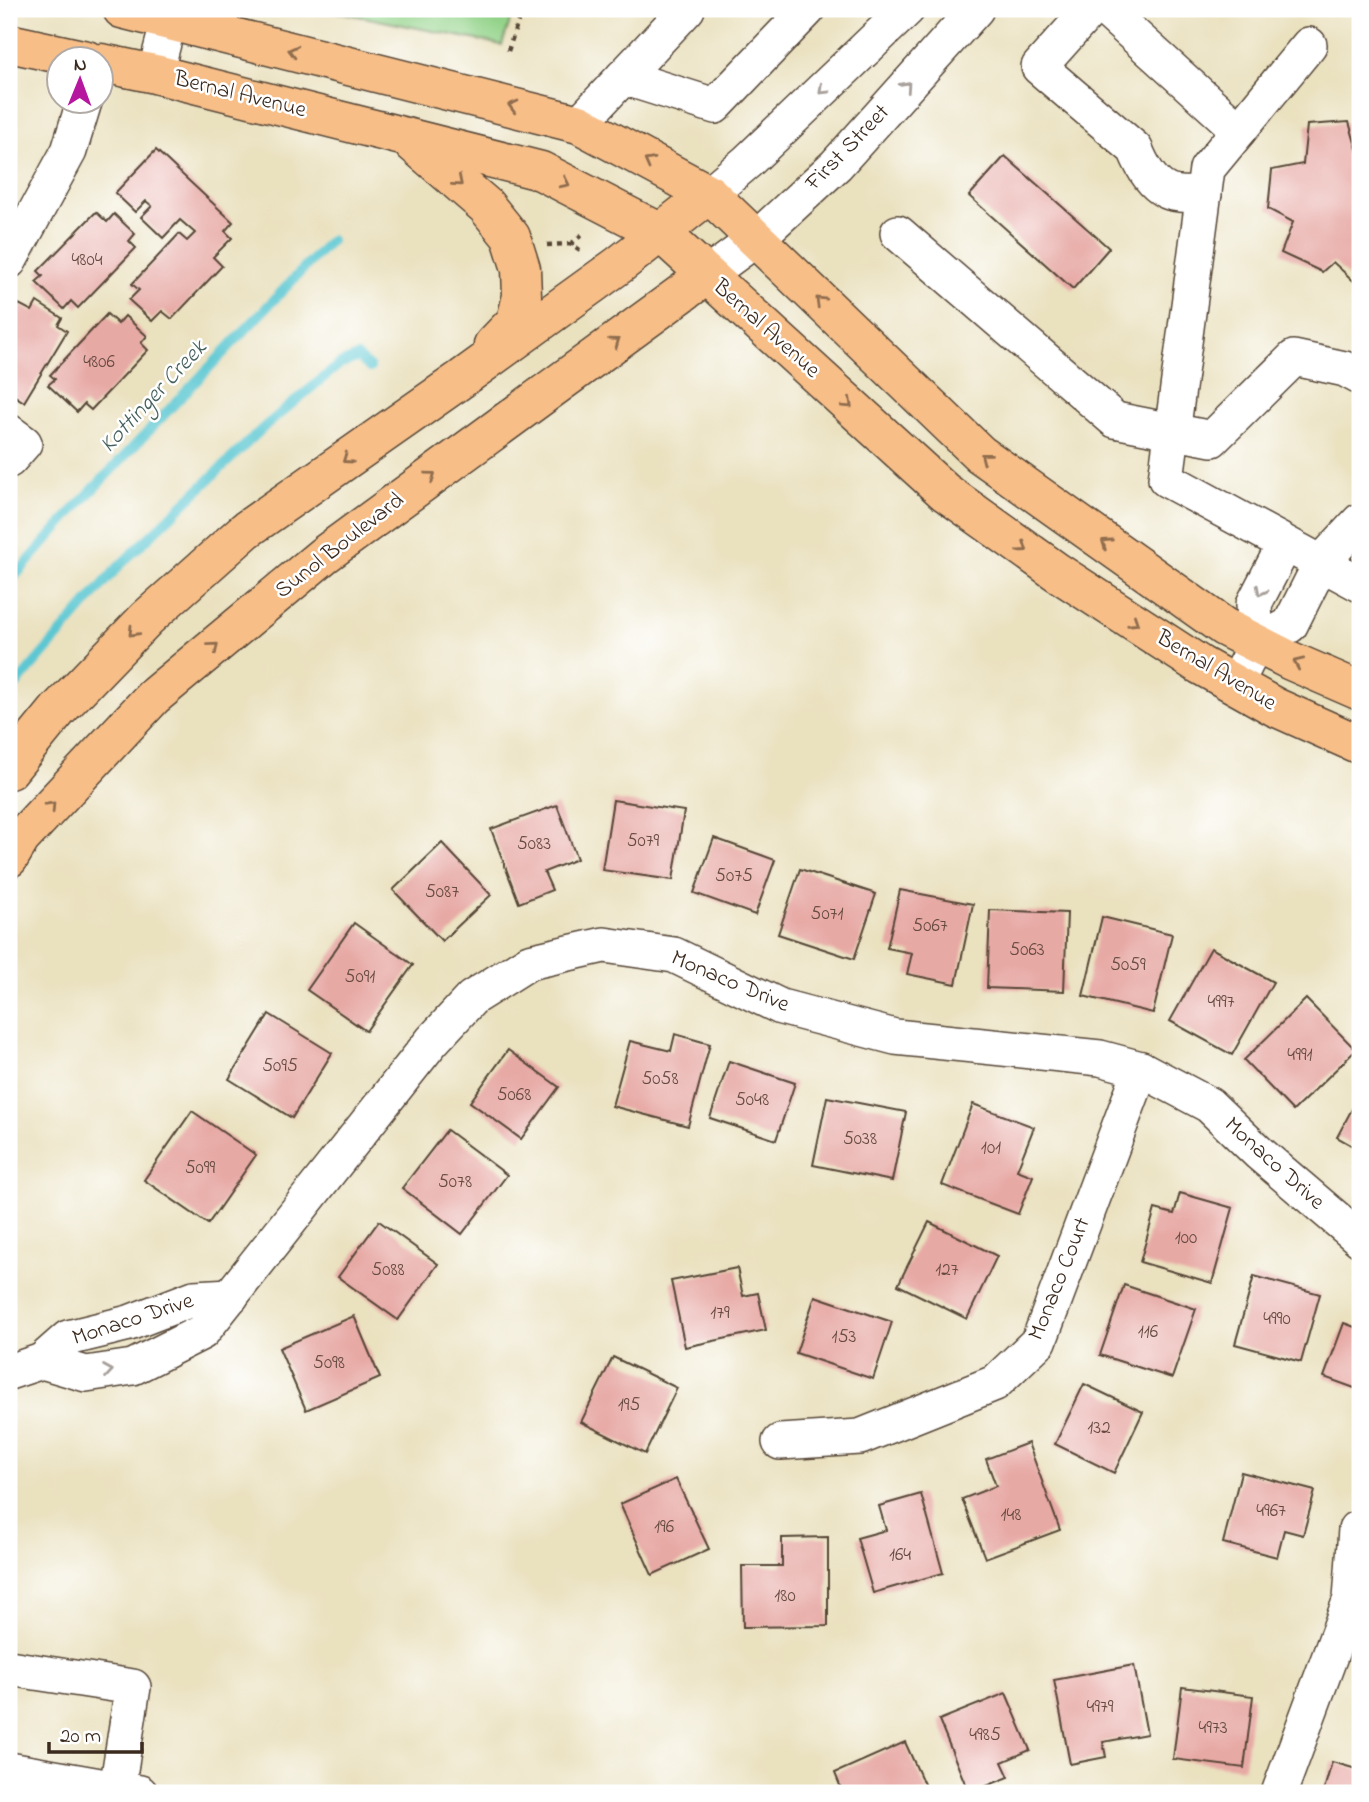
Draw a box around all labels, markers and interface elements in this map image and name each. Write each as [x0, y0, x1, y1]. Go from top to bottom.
one-way arrow [287, 45, 299, 59]
north arrow [46, 46, 116, 116]
text: N [74, 52, 87, 79]
street label: Bernal Avenue [170, 62, 310, 128]
one-way arrow [818, 81, 831, 94]
one-way arrow [898, 81, 911, 94]
street label: First Street [797, 97, 898, 200]
one-way arrow [508, 100, 520, 114]
one-way arrow [644, 157, 656, 170]
one-way arrow [449, 174, 462, 186]
one-way arrow [558, 175, 570, 189]
house number: 4804 [72, 247, 103, 274]
street label: Bernal Avenue [704, 271, 828, 387]
one-way arrow [815, 296, 828, 309]
water label: Kottinger Creek [92, 331, 217, 462]
one-way arrow [607, 337, 620, 350]
house number: 4806 [83, 349, 115, 376]
one-way arrow [840, 395, 853, 408]
one-way arrow [342, 451, 355, 463]
one-way arrow [980, 452, 993, 465]
one-way arrow [423, 472, 436, 484]
street label: Sunol Boulevard [268, 485, 412, 607]
one-way arrow [1101, 539, 1114, 551]
one-way arrow [1015, 540, 1028, 552]
one-way arrow [1255, 584, 1269, 596]
one-way arrow [1127, 614, 1140, 627]
street label: Bernal Avenue [1149, 622, 1283, 720]
one-way arrow [128, 624, 141, 637]
one-way arrow [205, 643, 218, 655]
one-way arrow [1293, 657, 1305, 671]
one-way arrow [43, 801, 56, 814]
house number: 5079 [627, 828, 660, 855]
house number: 5083 [517, 831, 551, 858]
house number: 5075 [715, 863, 753, 890]
house number: 5087 [425, 879, 459, 906]
house number: 5071 [811, 901, 843, 928]
house number: 5067 [912, 913, 948, 940]
house number: 5063 [1009, 937, 1045, 964]
street label: Monaco Drive [666, 942, 795, 1022]
house number: 5059 [1110, 952, 1146, 979]
house number: 5091 [345, 964, 375, 991]
house number: 4997 [1207, 989, 1235, 1016]
house number: 4991 [1287, 1042, 1313, 1069]
house number: 5095 [262, 1053, 298, 1080]
house number: 5058 [641, 1066, 679, 1093]
house number: 5068 [497, 1082, 531, 1109]
house number: 5048 [735, 1087, 769, 1114]
street label: Monaco Drive [1216, 1110, 1332, 1219]
house number: 5038 [843, 1126, 877, 1153]
house number: 101 [981, 1135, 1001, 1162]
house number: 5099 [185, 1155, 216, 1182]
house number: 5078 [438, 1169, 472, 1196]
street label: Monaco Court [1020, 1212, 1100, 1346]
house number: 100 [1175, 1225, 1197, 1252]
house number: 5088 [371, 1257, 405, 1284]
house number: 127 [935, 1257, 959, 1284]
street label: Monaco Drive [68, 1285, 198, 1355]
house number: 179 [710, 1300, 730, 1327]
house number: 4990 [1263, 1306, 1291, 1333]
house number: 116 [1138, 1319, 1158, 1346]
house number: 153 [832, 1324, 857, 1351]
house number: 5098 [313, 1350, 345, 1377]
one-way arrow [102, 1364, 114, 1379]
house number: 195 [618, 1392, 640, 1419]
house number: 132 [1087, 1415, 1111, 1442]
house number: 4967 [1256, 1498, 1286, 1525]
house number: 148 [1001, 1502, 1022, 1529]
house number: 196 [654, 1514, 674, 1541]
house number: 164 [889, 1542, 911, 1569]
house number: 180 [774, 1583, 796, 1610]
house number: 4979 [1086, 1694, 1114, 1721]
scale bar [49, 1711, 142, 1755]
house number: 4973 [1198, 1715, 1228, 1742]
text: 20 m [60, 1722, 101, 1752]
house number: 4985 [969, 1722, 1001, 1749]

